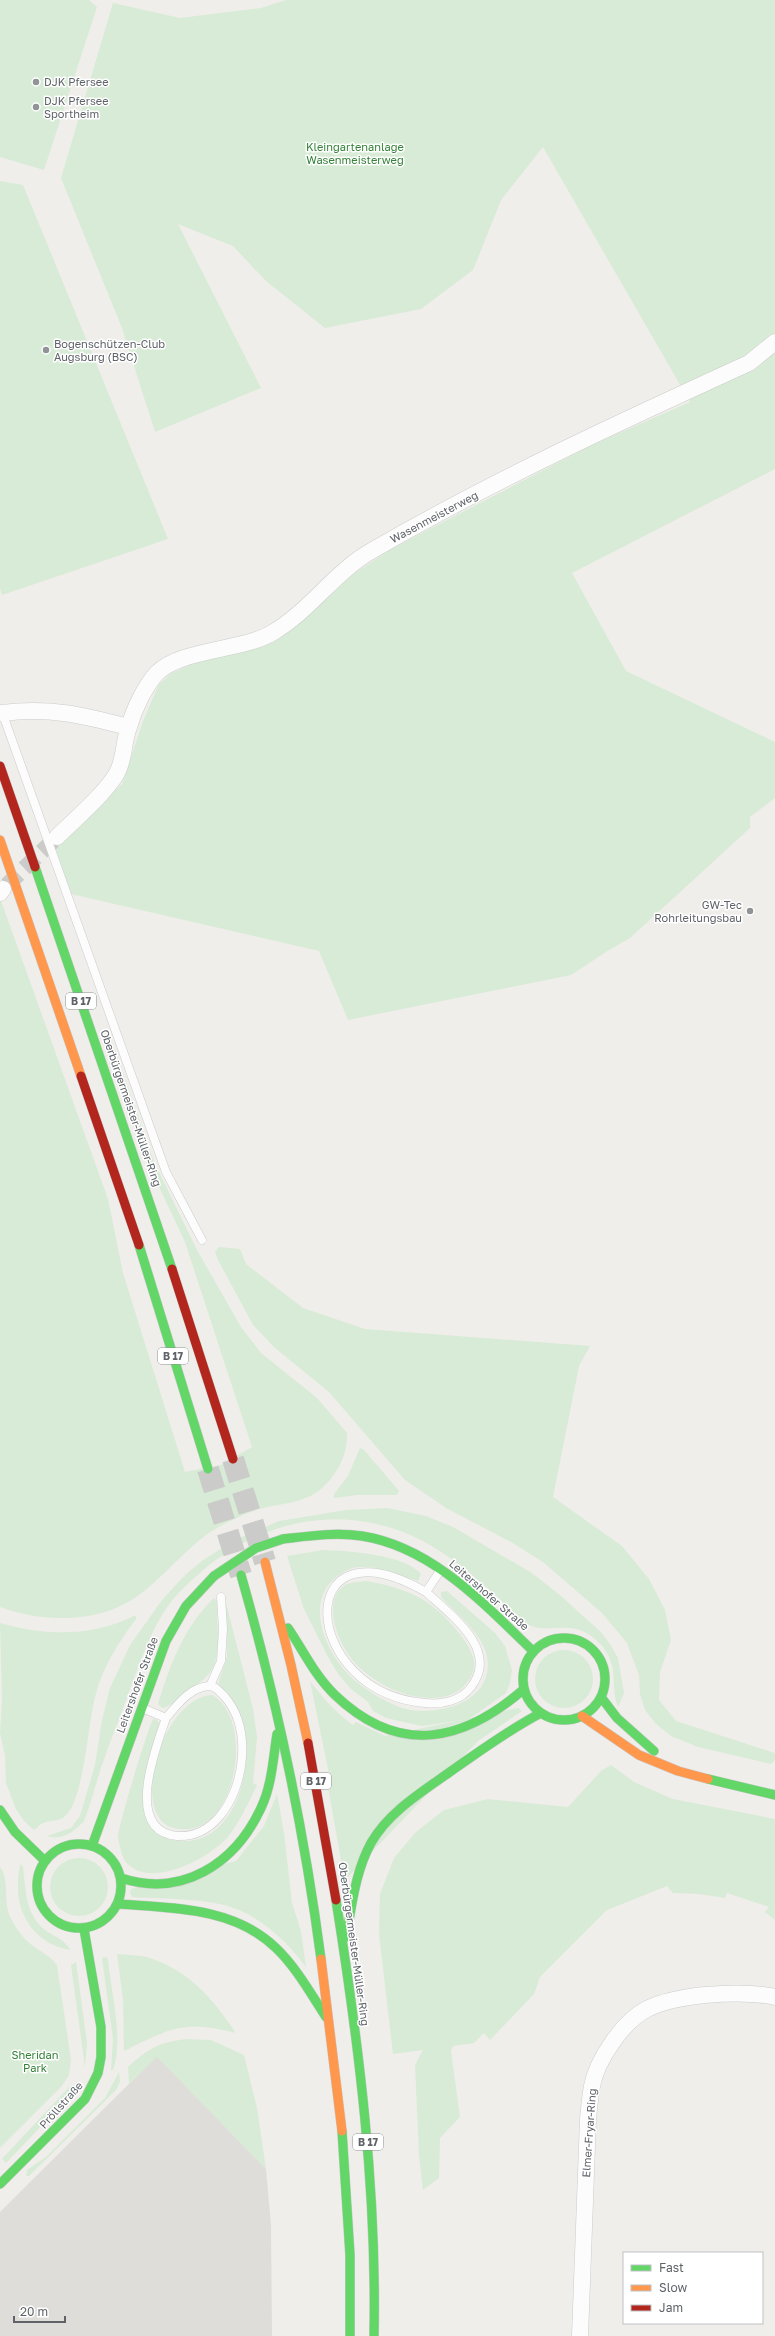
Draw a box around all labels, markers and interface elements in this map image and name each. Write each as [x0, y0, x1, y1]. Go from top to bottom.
place label: DJK Pfersee [44, 75, 109, 88]
marker: DJK Pfersee [31, 77, 41, 87]
place label: DJK Pfersee Sportheim [44, 94, 109, 120]
marker: DJK Pfersee Sportheim [31, 102, 41, 112]
park label: Kleingartenanlage Wasenmeisterweg [306, 140, 404, 166]
place label: Bogenschützen-Club Augsburg (BSC) [54, 337, 165, 363]
marker: Bogenschützen-Club Augsburg (BSC) [41, 345, 51, 355]
street label: Wasenmeisterweg [388, 488, 480, 545]
place label: GW-Tec Rohrleitungsbau [654, 898, 742, 924]
marker: GW-Tec Rohrleitungsbau [745, 906, 755, 916]
road number: B 17 [66, 993, 96, 1009]
street label: Oberbürgermeister-Müller-Ring [98, 1028, 165, 1188]
road number: B 17 [158, 1348, 188, 1364]
street label: Leitershofer Straße [447, 1556, 532, 1633]
street label: Leitershofer Straße [113, 1635, 160, 1735]
road number: B 17 [301, 1773, 331, 1789]
street label: Oberbürgermeister-Müller-Ring [337, 1861, 372, 2027]
park label: Sheridan Park [11, 2048, 59, 2074]
street label: Pröllstraße [36, 2079, 85, 2131]
street label: Elmer-Fryar-Ring [579, 2088, 598, 2178]
road number: B 17 [353, 2134, 383, 2150]
legend [623, 2252, 763, 2324]
text: Fast [659, 2260, 684, 2275]
text: Slow [659, 2280, 687, 2295]
scale bar [14, 2298, 65, 2324]
text: Jam [659, 2300, 683, 2315]
text: 20 m [20, 2304, 48, 2319]

